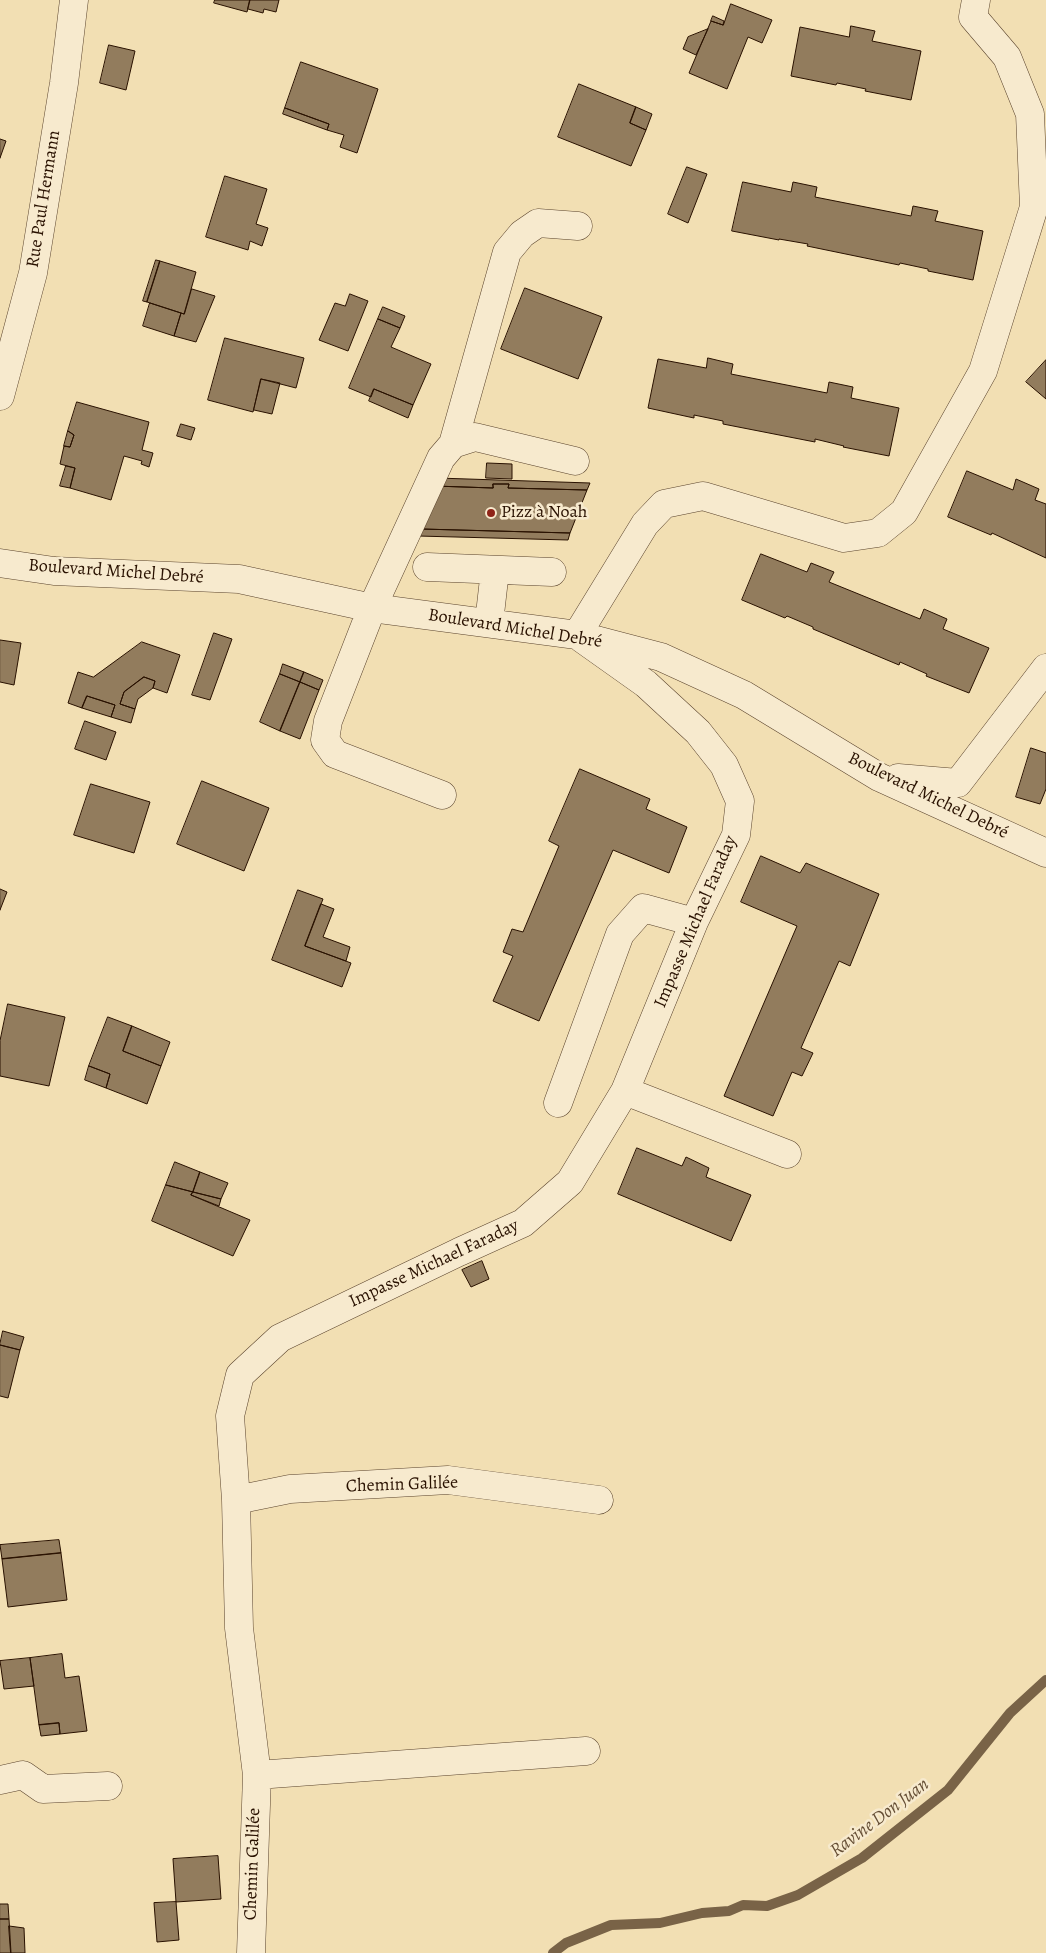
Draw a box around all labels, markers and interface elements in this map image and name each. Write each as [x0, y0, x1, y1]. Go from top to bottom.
street label: Rue Paul Hermann [22, 129, 66, 269]
place label: Pizz à Noah [501, 502, 587, 524]
marker: Pizz à Noah [485, 507, 497, 519]
street label: Boulevard Michel Debré [28, 555, 204, 589]
street label: Boulevard Michel Debré [426, 605, 604, 653]
street label: Boulevard Michel Debré [844, 748, 1012, 844]
street label: Impasse Michael Faraday [650, 833, 742, 1011]
street label: Impasse Michael Faraday [346, 1215, 522, 1313]
street label: Chemin Galilée [345, 1472, 459, 1498]
water label: Ravine Don Juan [826, 1773, 934, 1863]
street label: Chemin Galilée [240, 1807, 266, 1921]

